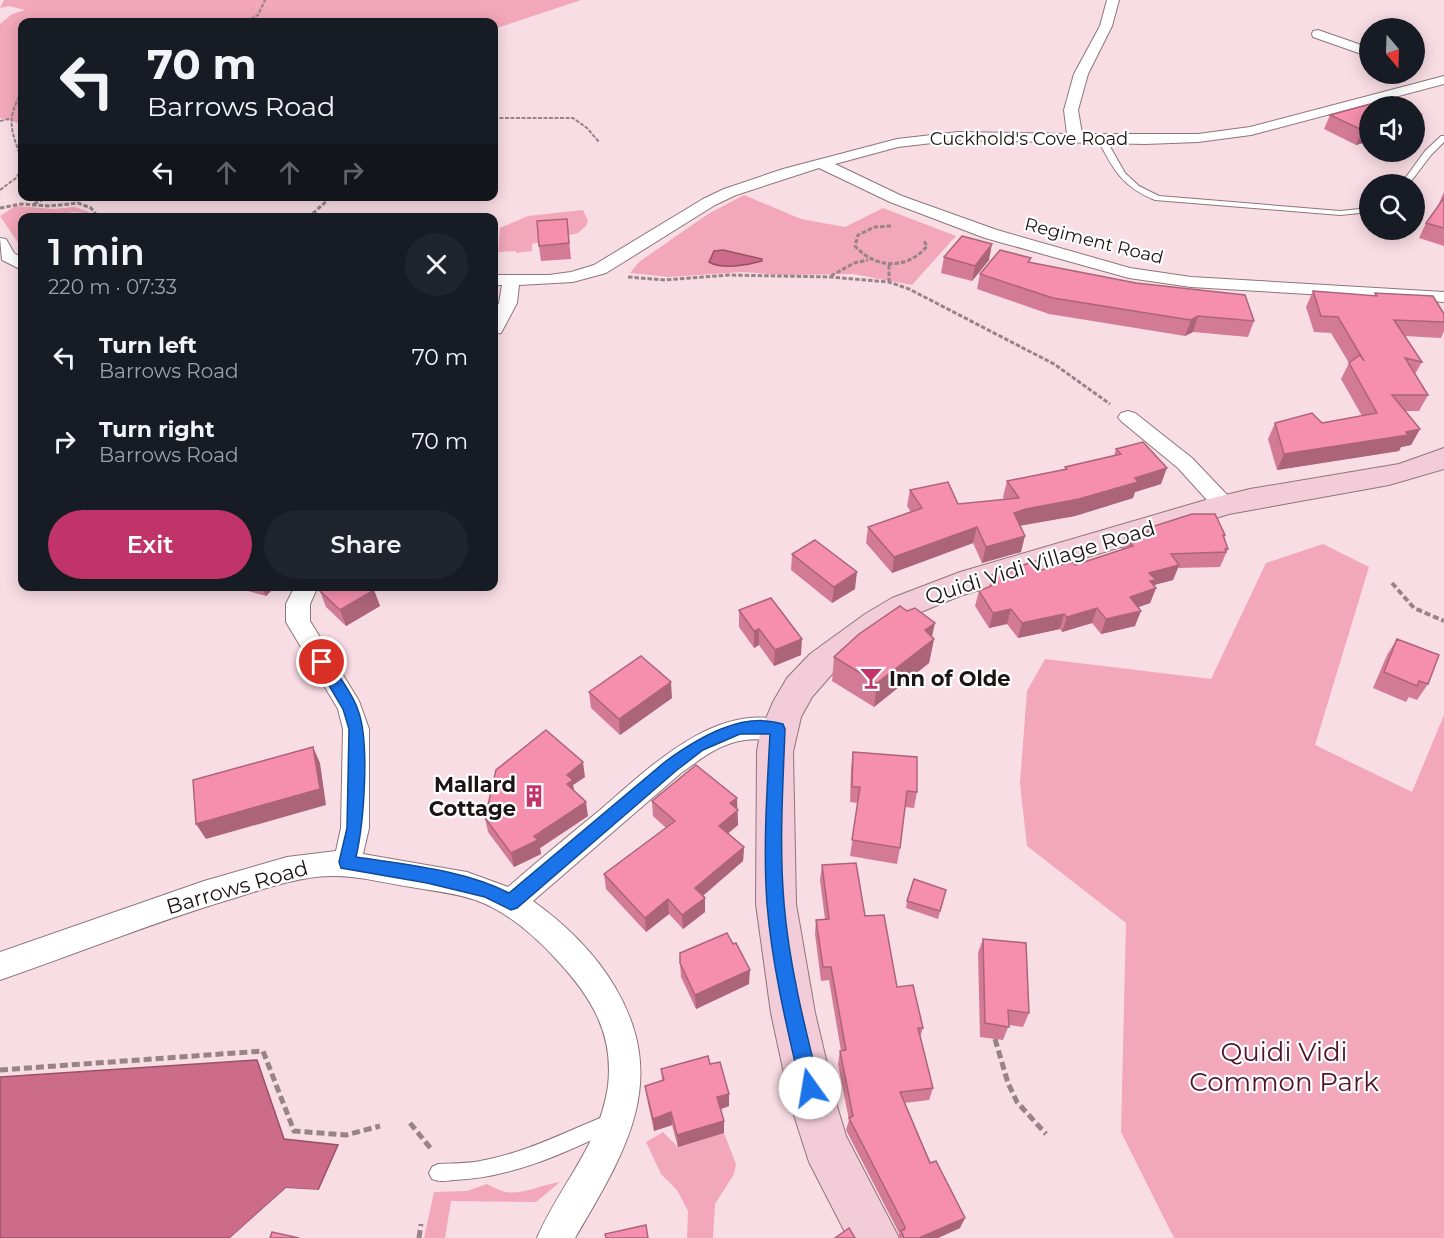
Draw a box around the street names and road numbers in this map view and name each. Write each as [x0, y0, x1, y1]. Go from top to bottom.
street label: Cuckhold's Cove Road [930, 128, 1128, 150]
street label: Regiment Road [1022, 213, 1166, 269]
street label: Quidi Vidi Village Road [922, 515, 1158, 609]
street label: Barrows Road [163, 855, 311, 919]

